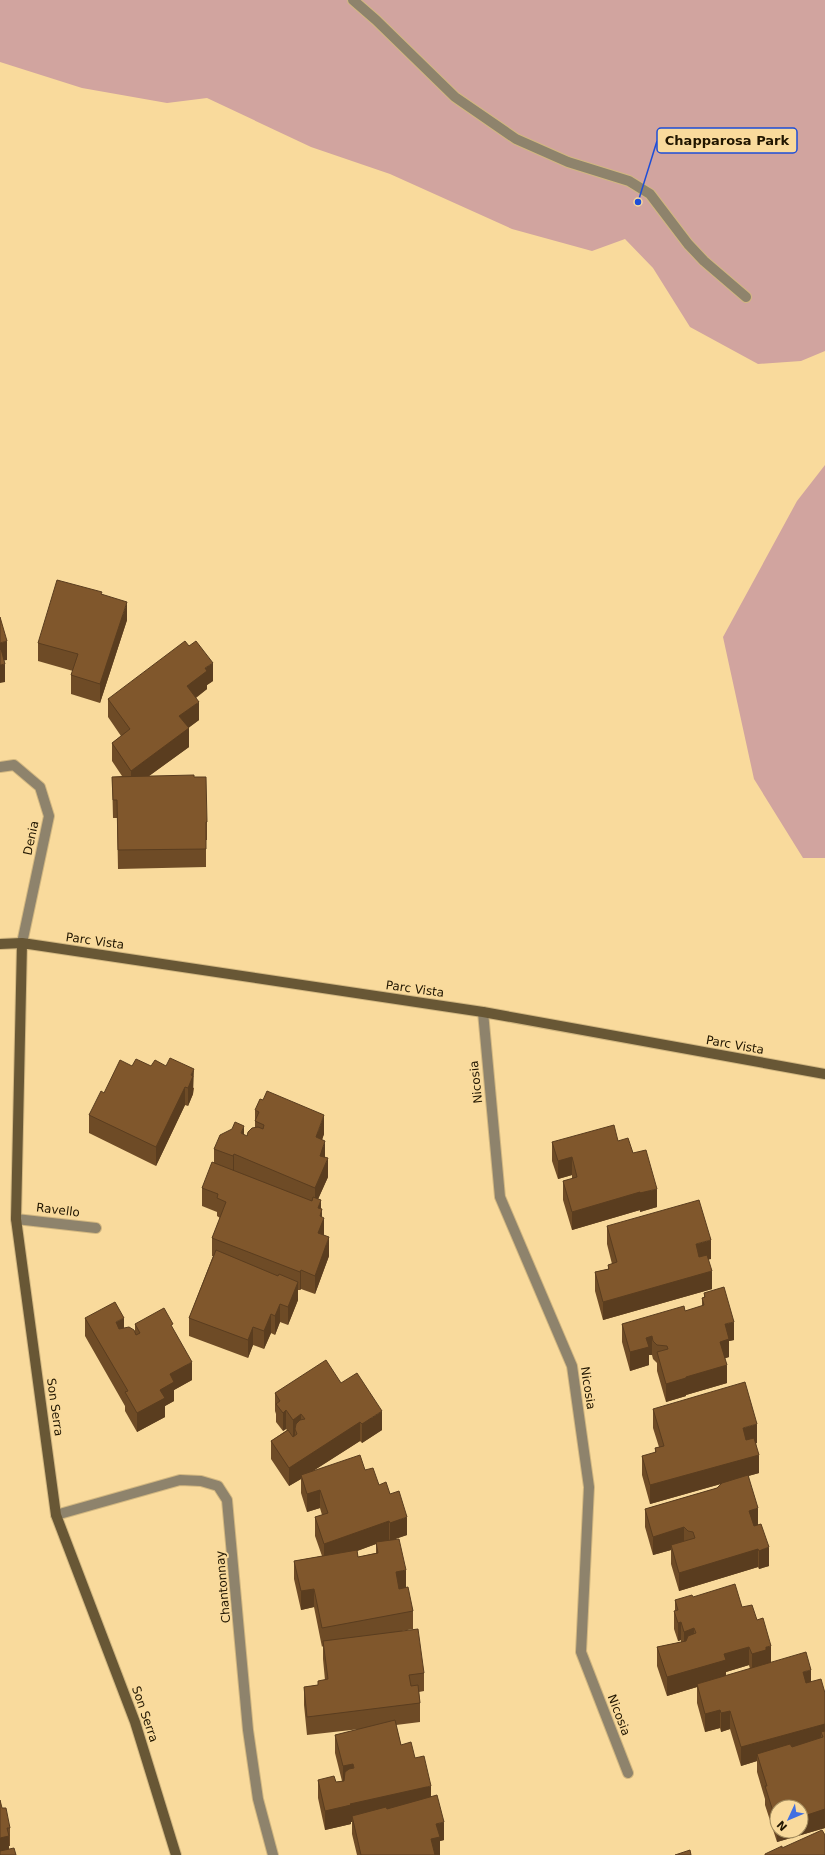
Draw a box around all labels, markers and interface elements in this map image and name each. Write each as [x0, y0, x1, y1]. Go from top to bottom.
callout: Chapparosa Park [657, 128, 797, 153]
text: Chapparosa Park [665, 133, 790, 148]
street label: Denia [21, 819, 41, 857]
street label: Parc Vista [65, 930, 125, 952]
street label: Parc Vista [385, 978, 445, 1000]
street label: Parc Vista [705, 1033, 765, 1057]
street label: Nicosia [467, 1060, 485, 1104]
street label: Ravello [35, 1200, 81, 1220]
street label: Nicosia [578, 1366, 598, 1410]
street label: Son Serra [44, 1377, 66, 1437]
street label: Chantonnay [213, 1550, 233, 1624]
street label: Son Serra [129, 1684, 161, 1744]
street label: Nicosia [605, 1692, 633, 1738]
north arrow [769, 1799, 809, 1839]
text: N [774, 1818, 790, 1833]

